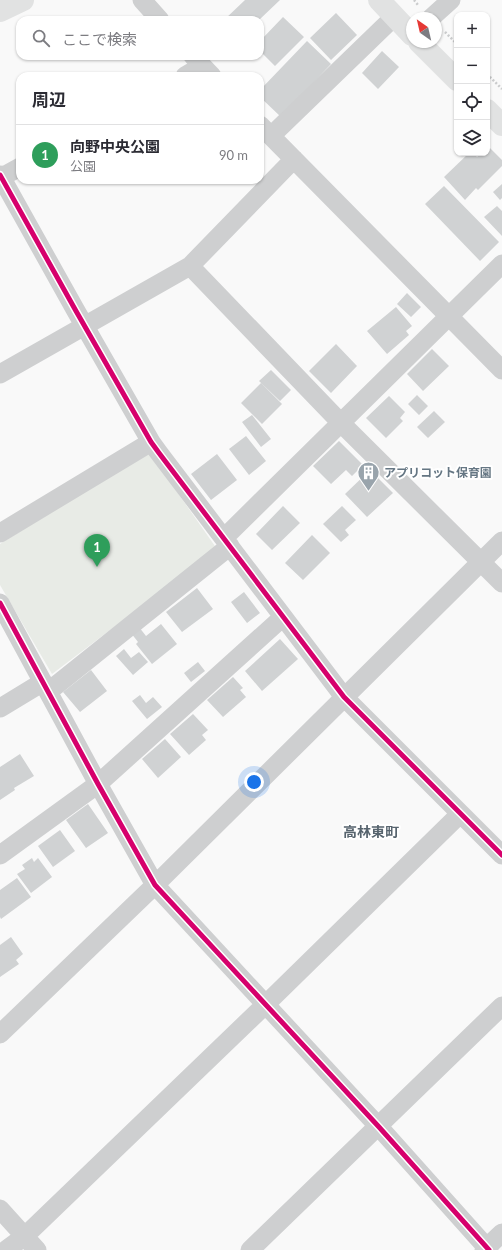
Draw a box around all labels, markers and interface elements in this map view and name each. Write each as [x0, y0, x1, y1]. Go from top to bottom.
north arrow [406, 12, 442, 48]
map controls [454, 12, 490, 156]
button: + [454, 12, 490, 48]
search box [16, 16, 264, 60]
icon: search [30, 27, 52, 49]
text: ここで検索 [62, 30, 137, 48]
button: − [454, 48, 490, 84]
button: locate [454, 84, 490, 120]
text: 周辺 [32, 89, 66, 110]
button: layers [454, 120, 490, 156]
text: 向野中央公園 [70, 137, 160, 155]
text: 1 [41, 147, 49, 163]
text: 90 m [219, 147, 248, 163]
text: 公園 [70, 158, 96, 174]
building icon: アプリコット保育園 [356, 460, 382, 493]
place label: アプリコット保育園 [384, 465, 492, 480]
pin: 1 [84, 534, 110, 567]
your location [244, 772, 264, 792]
district label: 高林東町 [343, 823, 399, 840]

